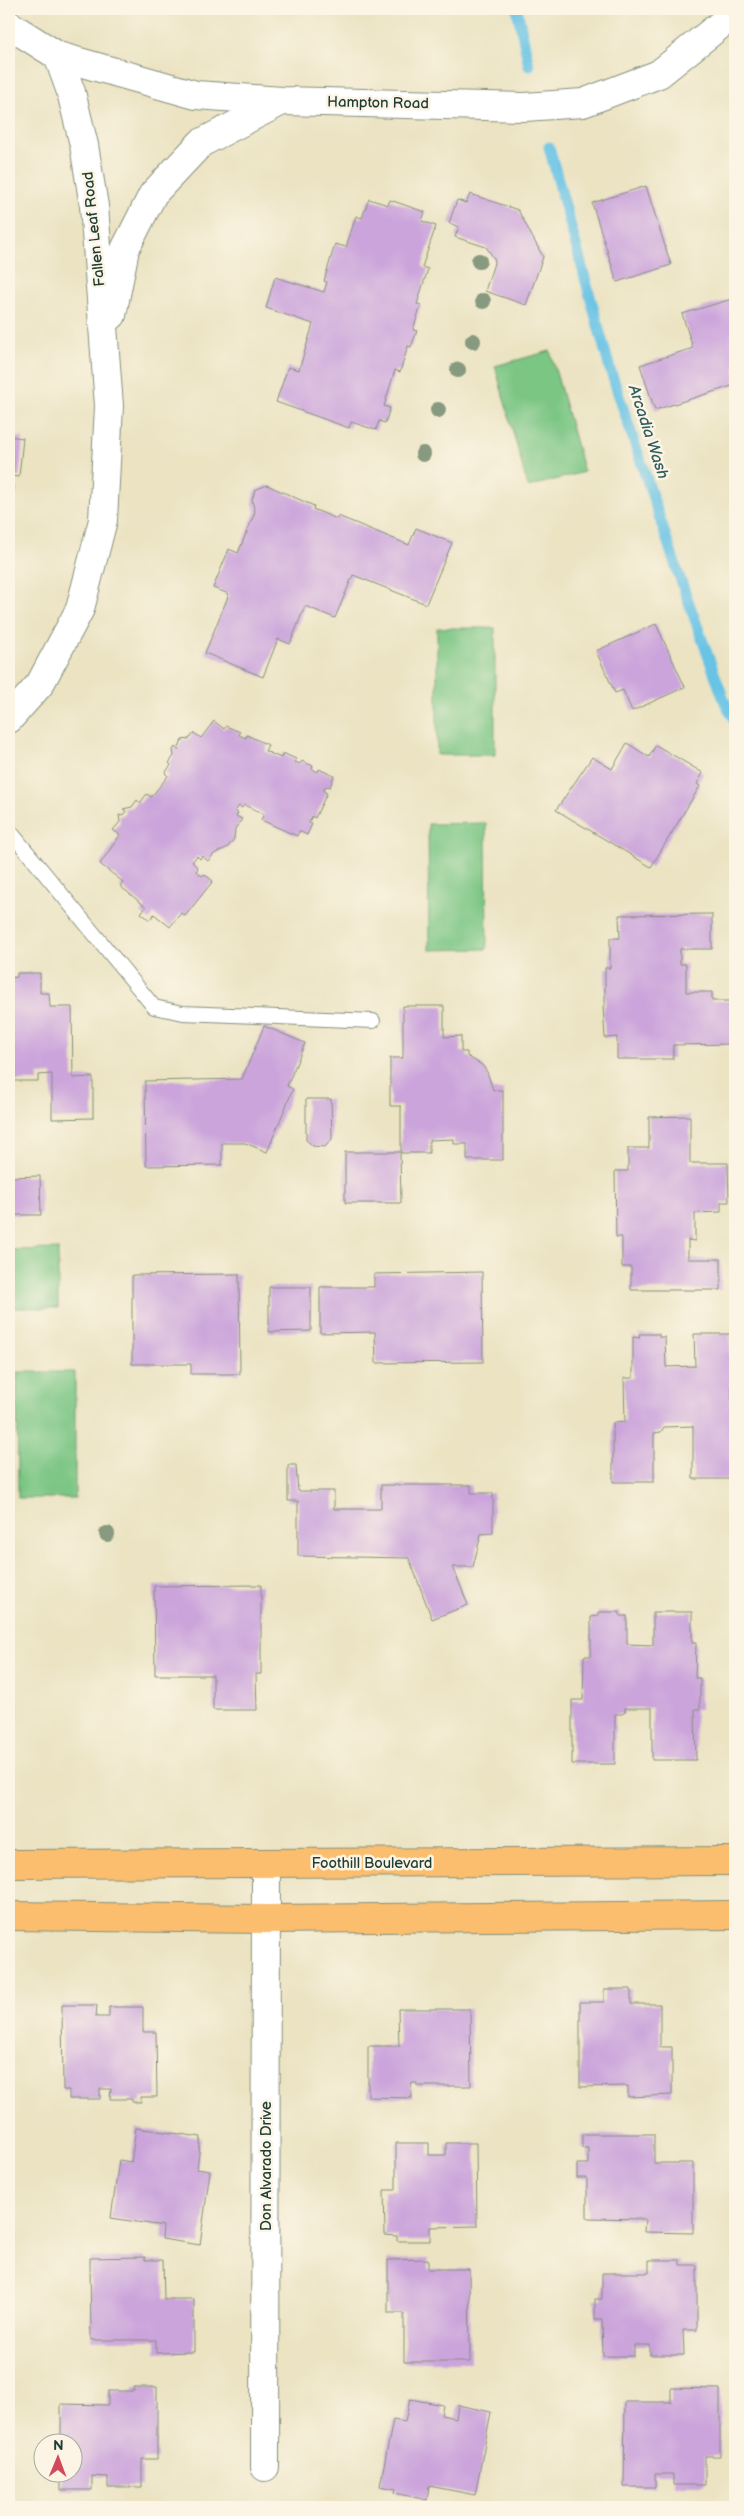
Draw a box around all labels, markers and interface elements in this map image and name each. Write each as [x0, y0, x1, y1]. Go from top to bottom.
street label: Hampton Road [327, 93, 429, 113]
street label: Fallen Leaf Road [79, 171, 109, 287]
water label: Arcadia Wash [624, 382, 672, 482]
street label: Foothill Boulevard [312, 1854, 432, 1873]
street label: Don Alvarado Drive [257, 2101, 276, 2231]
north arrow [32, 2434, 82, 2484]
text: N [53, 2437, 64, 2454]

